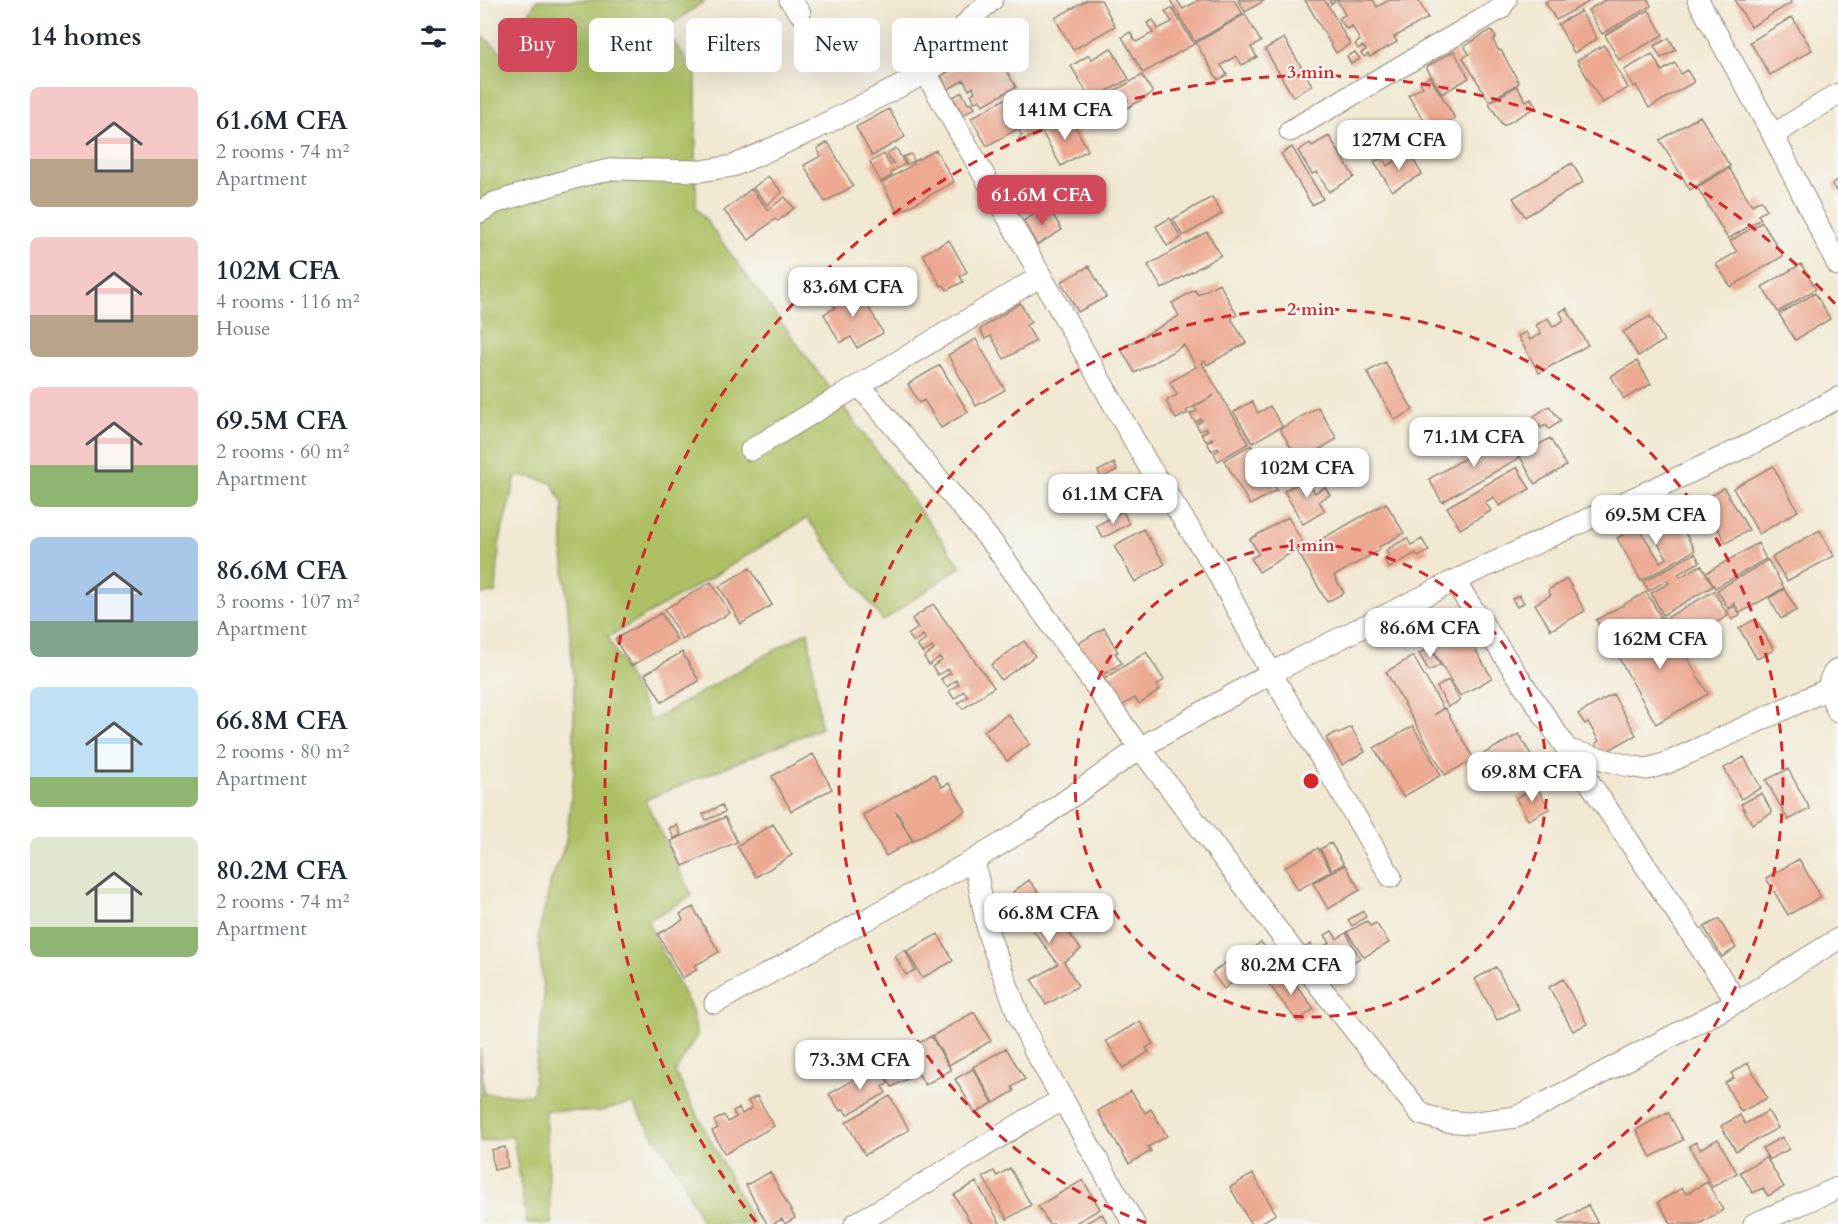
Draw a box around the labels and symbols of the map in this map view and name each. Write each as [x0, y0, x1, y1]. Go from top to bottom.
text: 3 min [1287, 60, 1335, 85]
pin: 141M CFA [1003, 90, 1127, 141]
pin: 127M CFA [1337, 120, 1461, 171]
pin: 61.6M CFA [973, 175, 1111, 226]
pin: 83.6M CFA [784, 267, 922, 318]
text: 2 min [1287, 297, 1335, 322]
pin: 71.1M CFA [1405, 417, 1543, 468]
pin: 102M CFA [1245, 448, 1369, 499]
pin: 61.1M CFA [1044, 474, 1182, 525]
pin: 69.5M CFA [1587, 495, 1725, 546]
text: 1 min [1287, 533, 1335, 558]
pin: 86.6M CFA [1361, 608, 1499, 659]
pin: 162M CFA [1598, 619, 1722, 670]
pin: 69.8M CFA [1463, 752, 1601, 803]
centre of rings [1301, 771, 1321, 791]
pin: 66.8M CFA [980, 893, 1118, 944]
pin: 80.2M CFA [1222, 945, 1360, 996]
pin: 73.3M CFA [791, 1040, 929, 1091]

